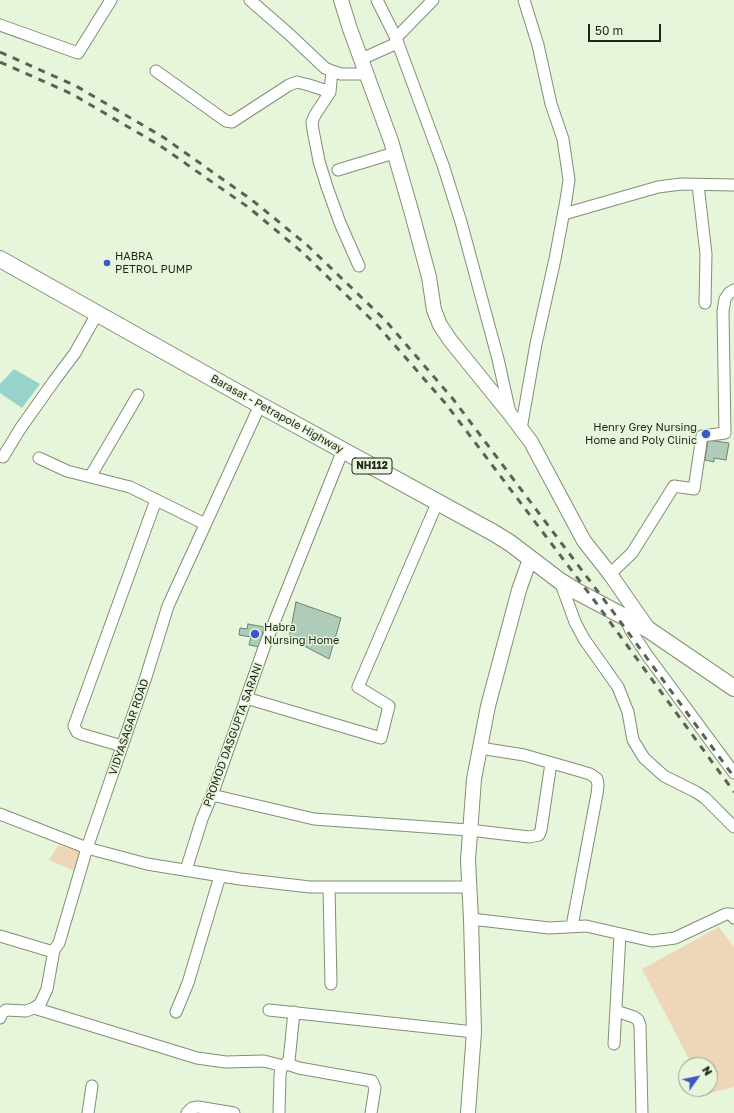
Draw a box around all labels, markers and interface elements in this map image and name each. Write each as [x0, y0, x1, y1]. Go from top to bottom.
scale bar [590, 16, 663, 42]
text: 50 m [595, 23, 623, 38]
place label: HABRA PETROL PUMP [115, 250, 192, 276]
marker: HABRA PETROL PUMP [102, 258, 112, 268]
street label: Barasat - Petrapole Highway [208, 372, 346, 456]
place label: Henry Grey Nursing Home and Poly Clinic [585, 421, 697, 447]
marker: Henry Grey Nursing Home and Poly Clinic [700, 428, 712, 440]
road number: NH112 [352, 458, 392, 474]
place label: Habra Nursing Home [264, 621, 339, 647]
marker: Habra Nursing Home [249, 628, 261, 640]
street label: PROMOD DASGUPTA SARANI [201, 661, 265, 809]
street label: VIDYASAGAR ROAD [106, 677, 152, 777]
north arrow [678, 1057, 718, 1097]
text: N [700, 1064, 715, 1078]

